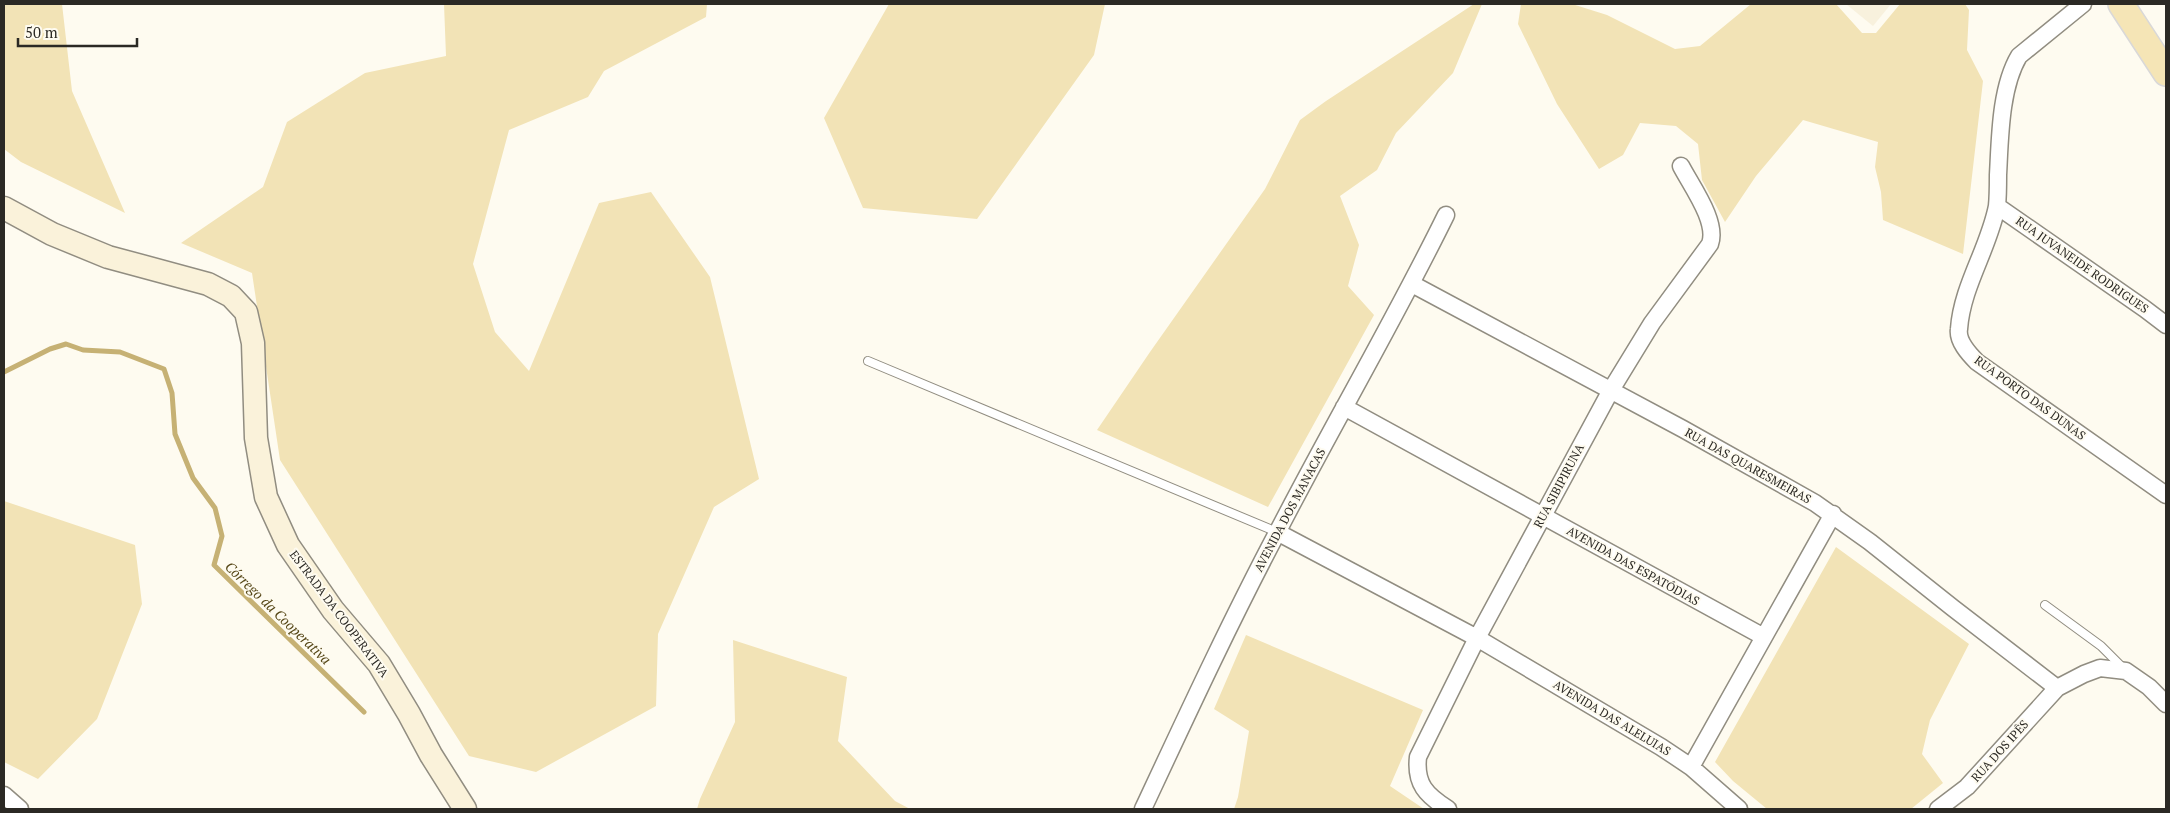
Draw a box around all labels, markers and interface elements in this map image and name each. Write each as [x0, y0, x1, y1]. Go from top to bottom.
scale bar [18, 15, 136, 47]
text: 50 m [25, 22, 58, 42]
street label: RUA JUVANEIDE RODRIGUES [2013, 213, 2152, 316]
street label: RUA PORTO DAS DUNAS [1972, 352, 2089, 443]
street label: RUA DAS QUARESMEIRAS [1682, 425, 1814, 507]
street label: RUA SIBIPIRUNA [1530, 441, 1587, 530]
street label: AVENIDA DOS MANACAS [1251, 445, 1328, 574]
street label: AVENIDA DAS ESPATÓDIAS [1564, 523, 1702, 608]
street label: ESTRADA DA COOPERATIVA [287, 547, 393, 681]
water label: Córrego da Cooperativa [221, 557, 336, 668]
street label: AVENIDA DAS ALELUIAS [1551, 677, 1674, 759]
street label: RUA DOS IPÊS [1968, 717, 2031, 785]

